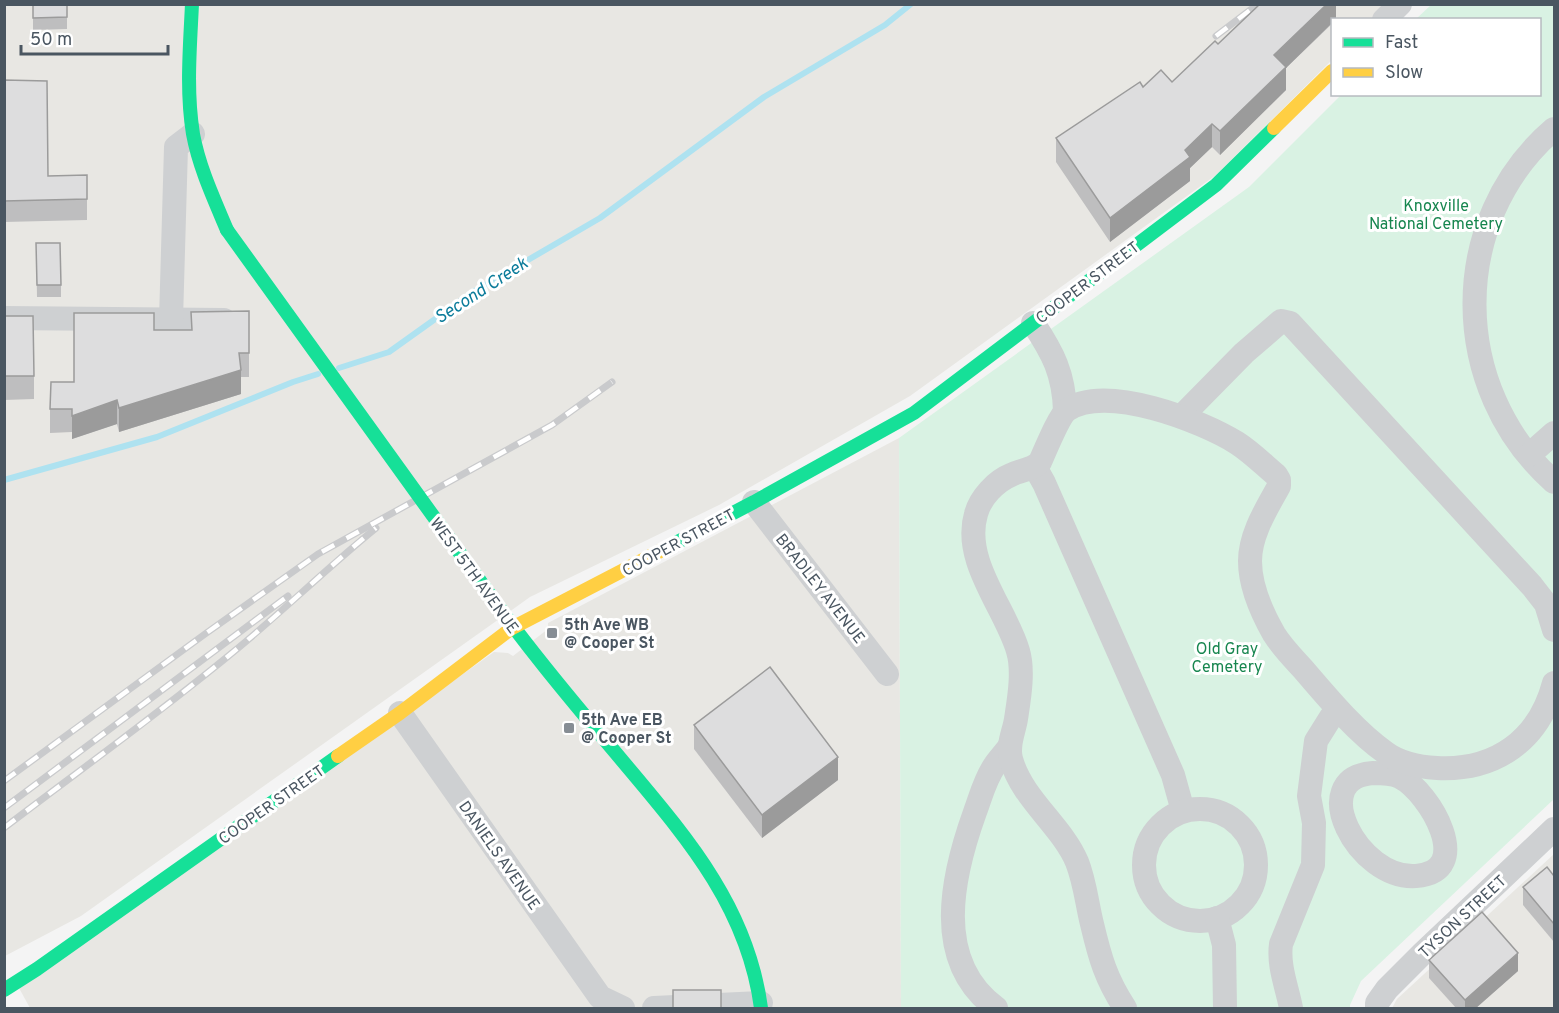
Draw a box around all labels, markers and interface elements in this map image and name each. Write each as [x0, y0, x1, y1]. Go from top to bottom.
scale bar [21, 18, 168, 56]
legend [1331, 18, 1541, 96]
text: 50 m [30, 29, 72, 52]
text: Fast [1385, 32, 1418, 55]
text: Slow [1385, 62, 1423, 85]
park label: Knoxville National Cemetery [1369, 197, 1503, 235]
street label: COOPER STREET [1032, 238, 1144, 329]
water label: Second Creek [431, 252, 534, 330]
street label: COOPER STREET [619, 506, 739, 582]
street label: WEST 5TH AVENUE [425, 514, 522, 638]
street label: BRADLEY AVENUE [770, 530, 869, 648]
place label: 5th Ave WB @ Cooper St [564, 616, 654, 654]
marker: 5th Ave WB @ Cooper St [545, 626, 559, 640]
park label: Old Gray Cemetery [1192, 640, 1262, 678]
place label: 5th Ave EB @ Cooper St [581, 711, 671, 749]
marker: 5th Ave EB @ Cooper St [562, 721, 576, 735]
street label: COOPER STREET [215, 762, 329, 850]
street label: DANIELS AVENUE [453, 798, 543, 914]
street label: TYSON STREET [1415, 872, 1511, 963]

